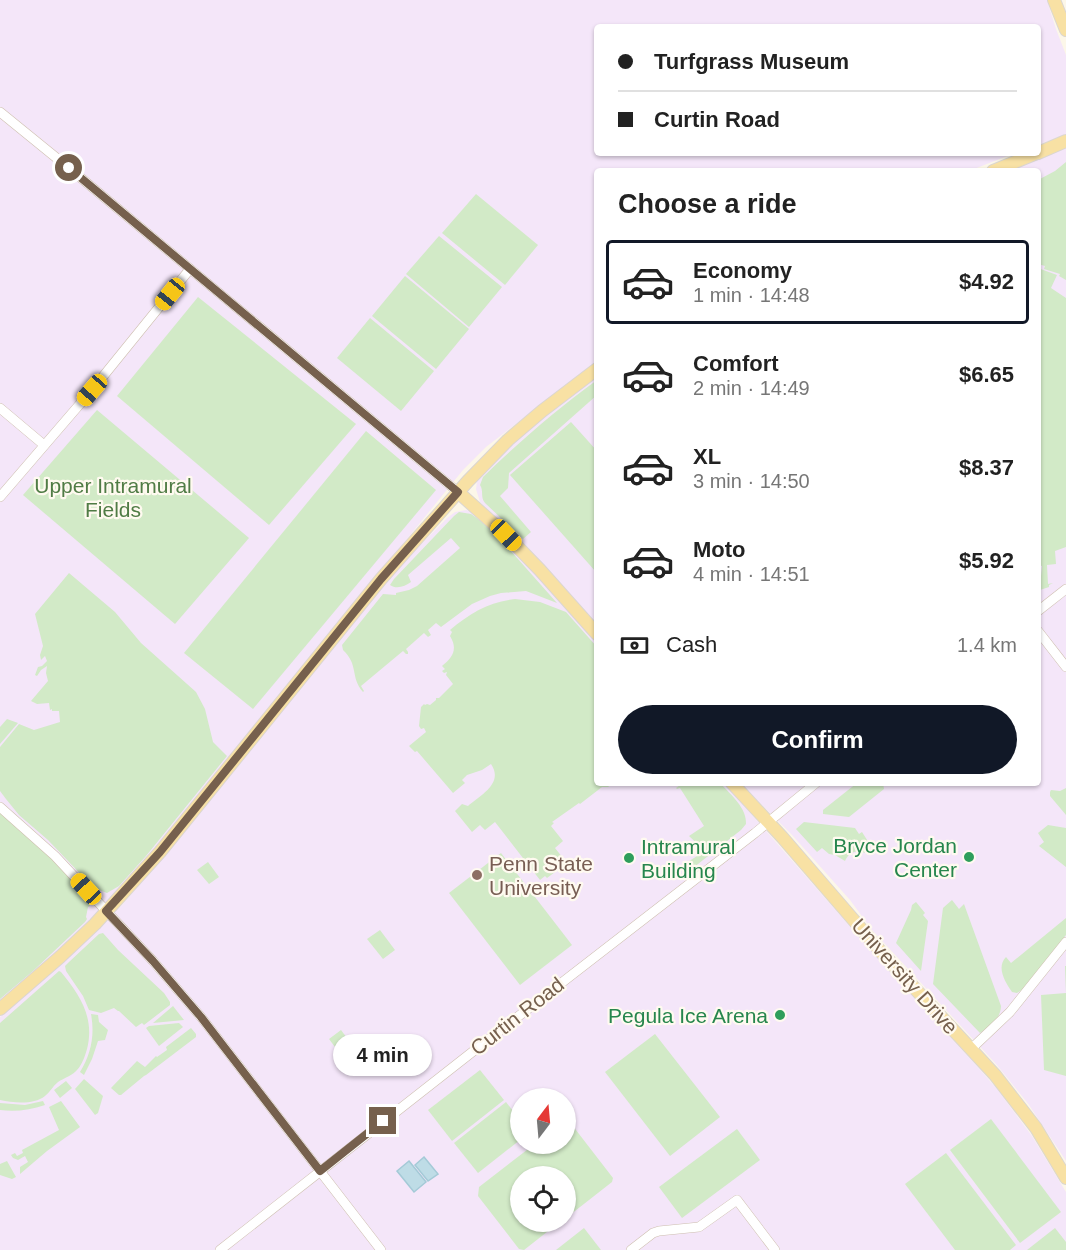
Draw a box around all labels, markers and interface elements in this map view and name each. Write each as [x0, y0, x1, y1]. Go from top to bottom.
text: Turfgrass Museum [654, 49, 849, 74]
text: Curtin Road [654, 107, 780, 132]
route start [55, 154, 82, 181]
text: Choose a ride [618, 189, 797, 219]
icon: car [621, 255, 675, 309]
text: Economy [693, 258, 792, 283]
text: $4.92 [959, 269, 1014, 294]
car [152, 274, 188, 314]
text: 1 min · 14:48 [693, 284, 810, 306]
icon: car [621, 348, 675, 402]
text: Comfort [693, 351, 779, 376]
text: $6.65 [959, 362, 1014, 387]
car [73, 371, 111, 409]
text: 2 min · 14:49 [693, 377, 810, 399]
icon: car [621, 441, 675, 495]
text: XL [693, 444, 721, 469]
text: $8.37 [959, 455, 1014, 480]
text: 3 min · 14:50 [693, 470, 810, 492]
park label: Upper Intramural Fields [34, 474, 192, 521]
car [487, 516, 525, 554]
icon: car [621, 534, 675, 588]
text: Moto [693, 537, 746, 562]
text: $5.92 [959, 548, 1014, 573]
text: 4 min · 14:51 [693, 563, 810, 585]
icon: cash [618, 629, 651, 662]
text: Cash [666, 632, 717, 657]
text: 1.4 km [957, 634, 1017, 656]
button: Confirm [618, 705, 1017, 774]
place label: Bryce Jordan Center [833, 834, 957, 881]
place label: Intramural Building [641, 835, 736, 882]
marker: Bryce Jordan Center [962, 850, 976, 864]
marker: Intramural Building [622, 851, 636, 865]
place label: Penn State University [489, 852, 593, 899]
marker: Penn State University [470, 868, 484, 882]
car [67, 870, 105, 908]
street label: University Drive [847, 914, 963, 1038]
street label: Curtin Road [466, 972, 568, 1060]
place label: Pegula Ice Arena [608, 1004, 768, 1027]
marker: Pegula Ice Arena [773, 1008, 787, 1022]
callout: 4 min [334, 1034, 433, 1076]
text: 4 min [356, 1044, 409, 1066]
north arrow [510, 1088, 576, 1154]
map controls [510, 1088, 576, 1232]
route end [369, 1107, 396, 1134]
button: locate [510, 1166, 576, 1232]

